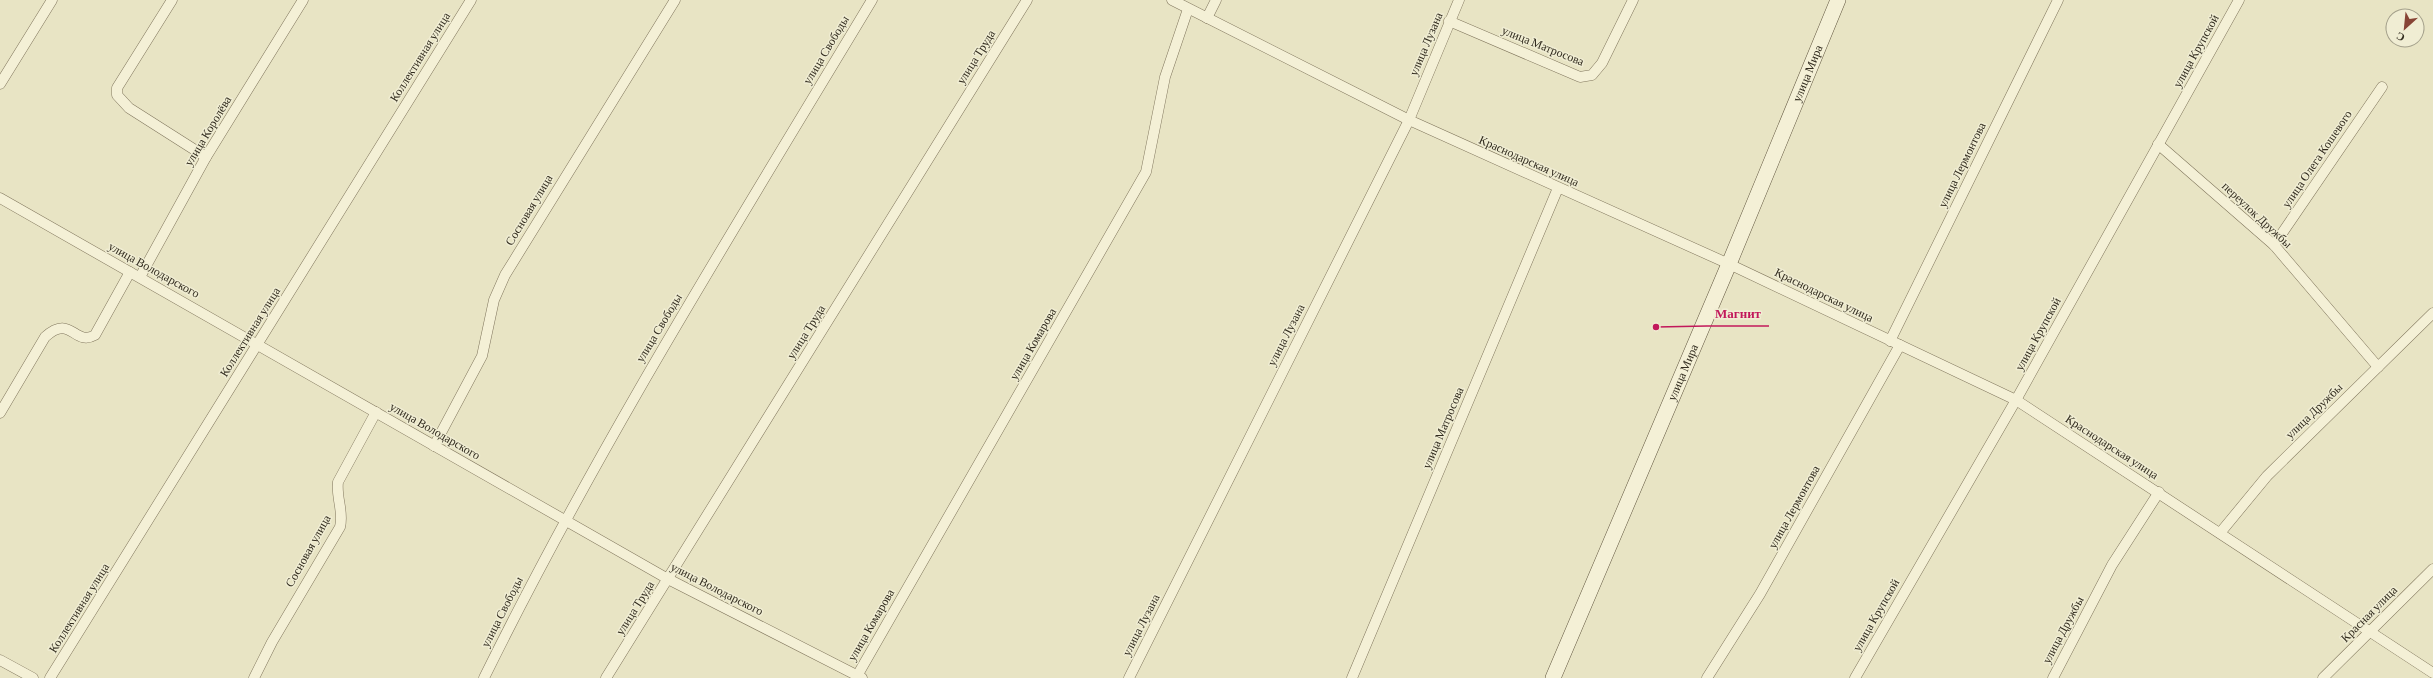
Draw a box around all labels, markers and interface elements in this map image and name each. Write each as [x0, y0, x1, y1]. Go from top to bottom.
north arrow [2385, 8, 2425, 48]
street label: Коллективная улица [387, 9, 454, 104]
street label: улица Лузана [1406, 10, 1446, 78]
street label: улица Крупской [2170, 12, 2222, 90]
street label: улица Свободы [800, 13, 852, 87]
street label: улица Матросова [1500, 23, 1587, 69]
street label: улица Труда [954, 27, 999, 87]
text: С [2394, 30, 2407, 44]
street label: улица Мира [1790, 42, 1826, 104]
street label: улица Королёва [182, 93, 235, 169]
street label: улица Олега Кошевого [2279, 108, 2355, 210]
street label: улица Лермонтова [1935, 120, 1989, 210]
street label: Краснодарская улица [1477, 133, 1582, 190]
street label: Сосновая улица [502, 171, 556, 248]
street label: переулок Дружбы [2219, 179, 2295, 251]
street label: улица Володарского [106, 239, 202, 301]
street label: Краснодарская улица [1772, 265, 1876, 325]
street label: Коллективная улица [217, 284, 284, 379]
street label: улица Свободы [633, 291, 685, 365]
street label: улица Крупской [2012, 295, 2064, 373]
street label: улица Лузана [1264, 301, 1308, 368]
callout: Магнит [1707, 301, 1769, 326]
street label: улица Труда [784, 302, 829, 362]
street label: улица Комарова [1007, 305, 1060, 382]
text: Магнит [1715, 306, 1762, 321]
street label: улица Мира [1665, 341, 1701, 403]
street label: улица Дружбы [2282, 380, 2346, 442]
street label: улица Матросова [1419, 384, 1467, 471]
street label: улица Володарского [387, 399, 483, 463]
street label: Краснодарская улица [2063, 412, 2162, 483]
street label: улица Лермонтова [1765, 462, 1823, 551]
street label: Сосновая улица [282, 512, 334, 590]
street label: Коллективная улица [46, 560, 113, 655]
street label: улица Володарского [668, 560, 766, 618]
street label: улица Свободы [478, 574, 526, 650]
street label: улица Крупской [1850, 576, 1903, 654]
street label: улица Труда [613, 578, 658, 638]
street label: Красная улица [2338, 582, 2401, 645]
street label: улица Комарова [845, 586, 898, 663]
street label: улица Лузана [1119, 591, 1163, 658]
street label: улица Дружбы [2039, 594, 2087, 666]

